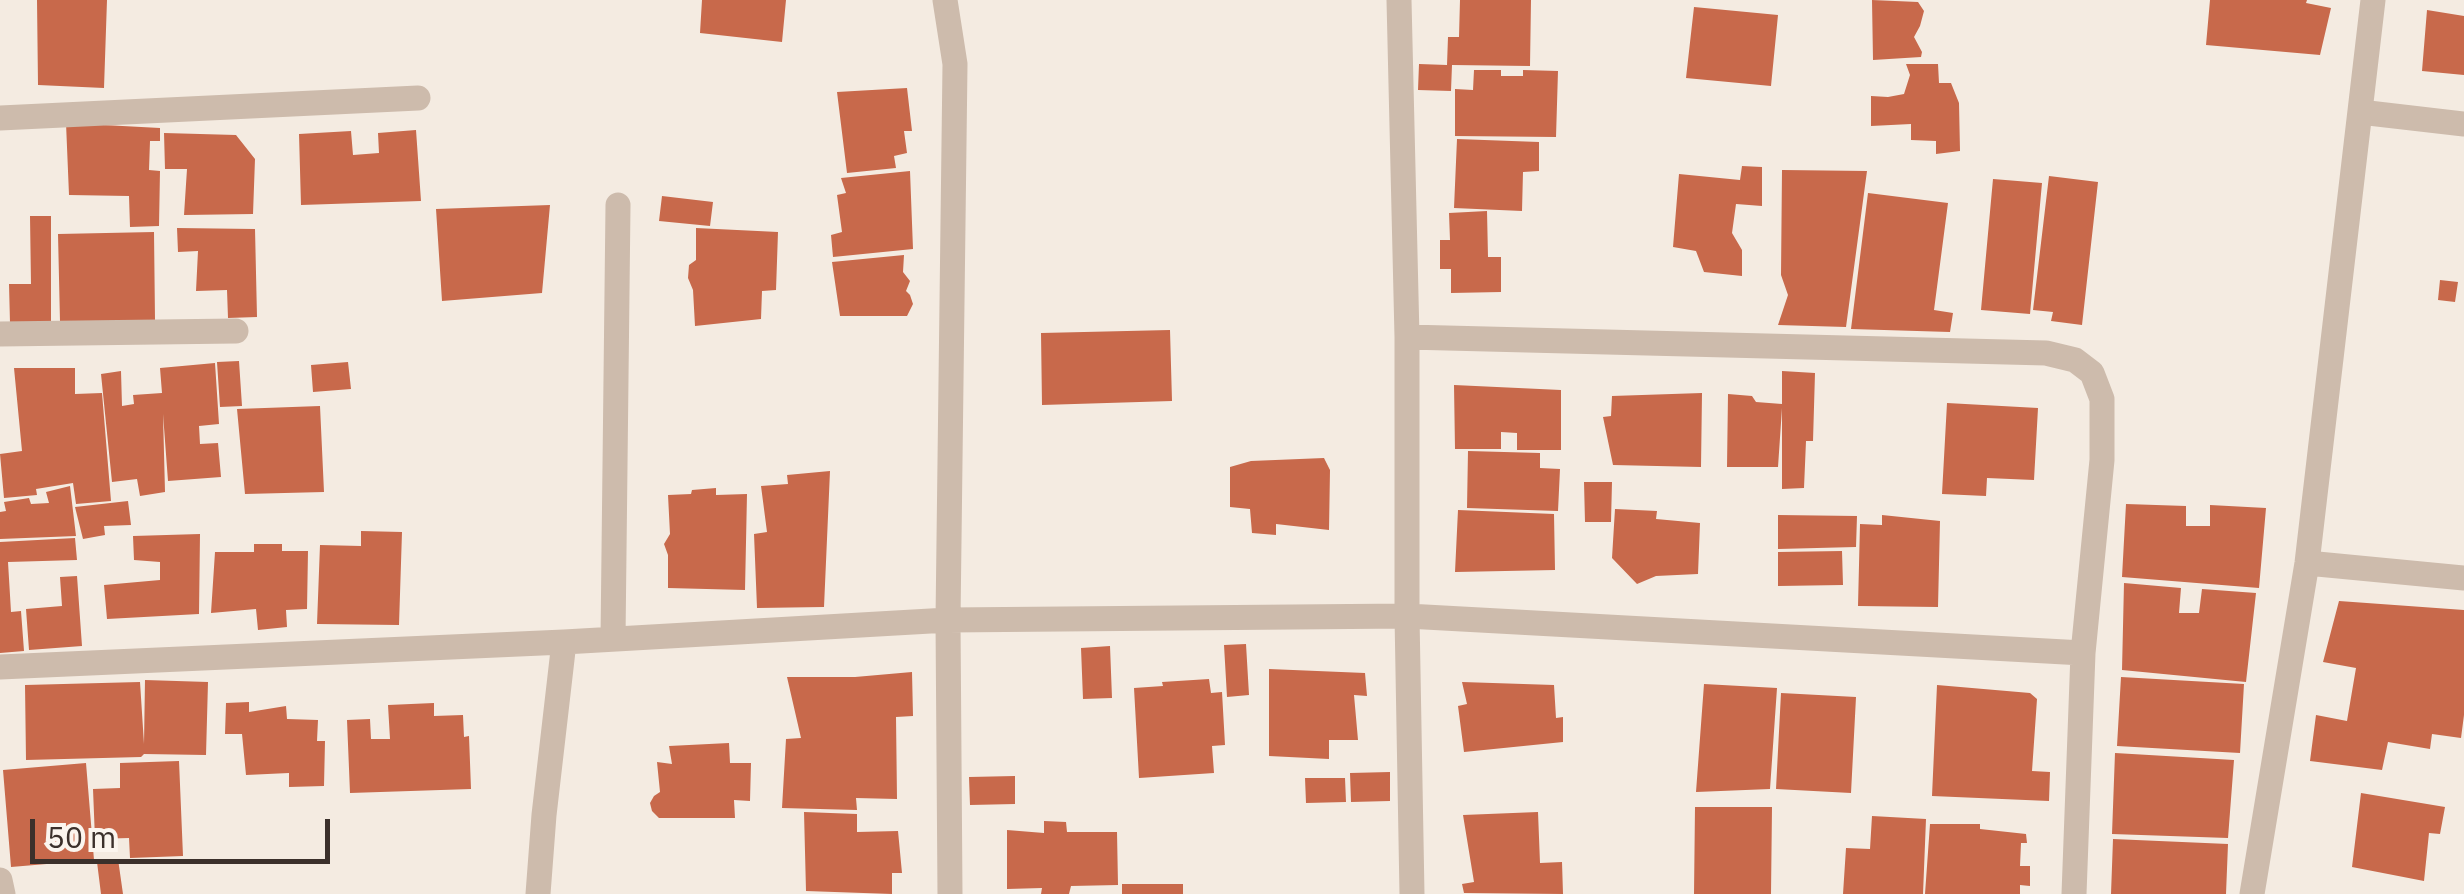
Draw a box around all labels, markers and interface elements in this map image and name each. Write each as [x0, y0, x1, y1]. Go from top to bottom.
scale bar [35, 799, 335, 861]
text: 50 m [47, 817, 116, 856]

